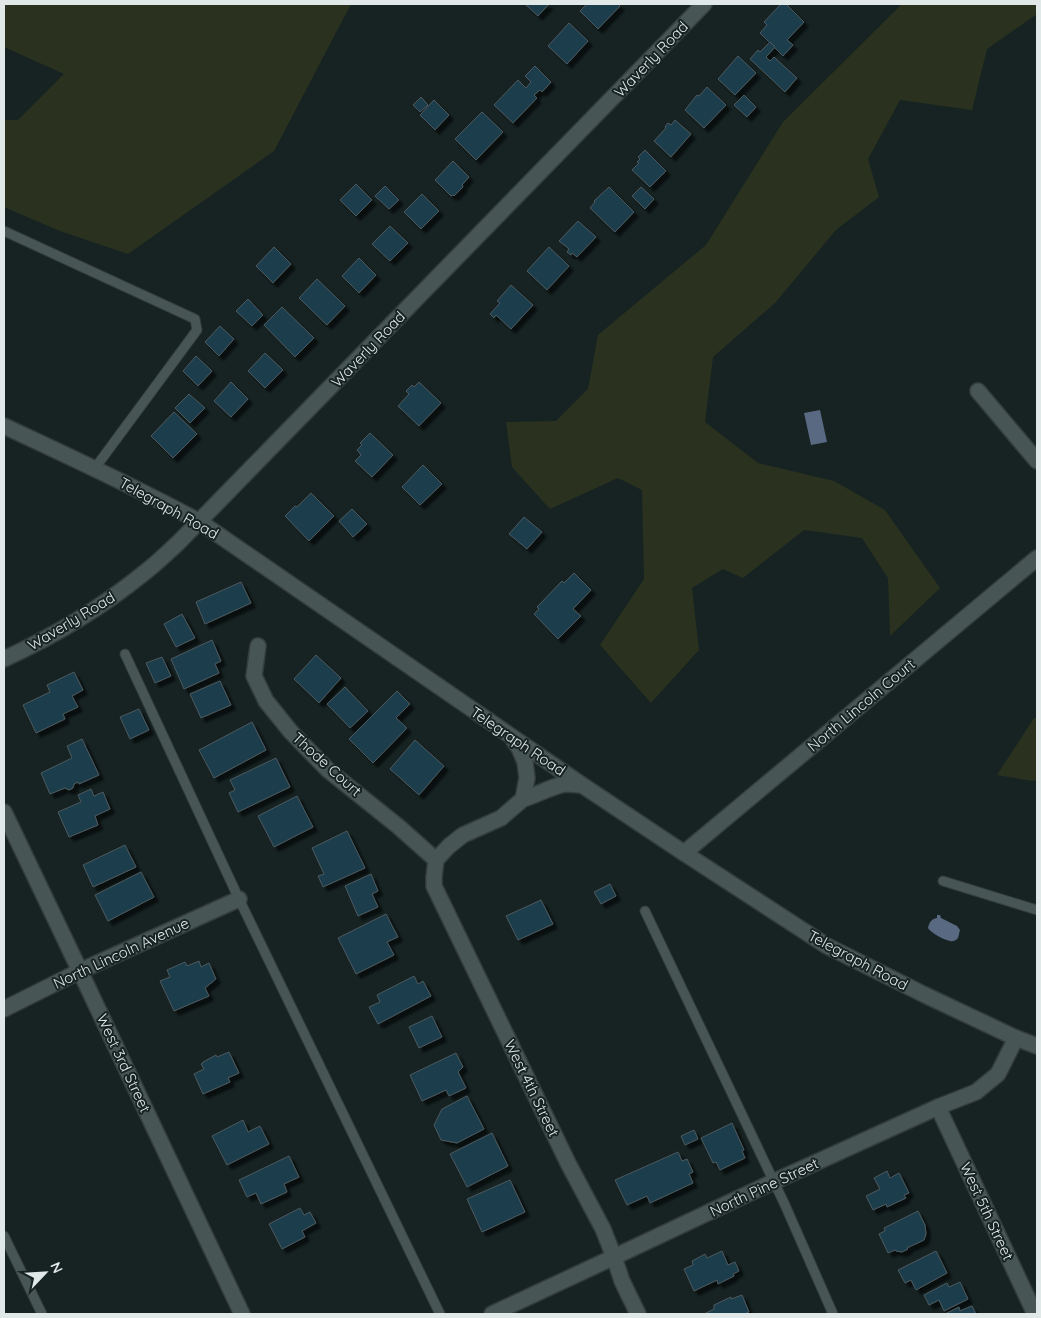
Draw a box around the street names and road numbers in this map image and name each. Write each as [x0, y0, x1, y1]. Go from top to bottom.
street label: Waverly Road [610, 17, 692, 101]
street label: Waverly Road [327, 307, 409, 391]
street label: Telegraph Road [116, 473, 222, 543]
street label: Waverly Road [24, 588, 118, 654]
street label: North Lincoln Court [803, 654, 919, 756]
street label: Telegraph Road [467, 702, 569, 780]
street label: Thode Court [288, 728, 366, 800]
street label: North Lincoln Avenue [50, 913, 192, 993]
street label: Telegraph Road [805, 926, 911, 994]
street label: West 3rd Street [93, 1011, 155, 1115]
street label: West 4th Street [500, 1036, 564, 1140]
street label: North Pine Street [707, 1153, 821, 1221]
street label: West 5th Street [956, 1159, 1018, 1263]

